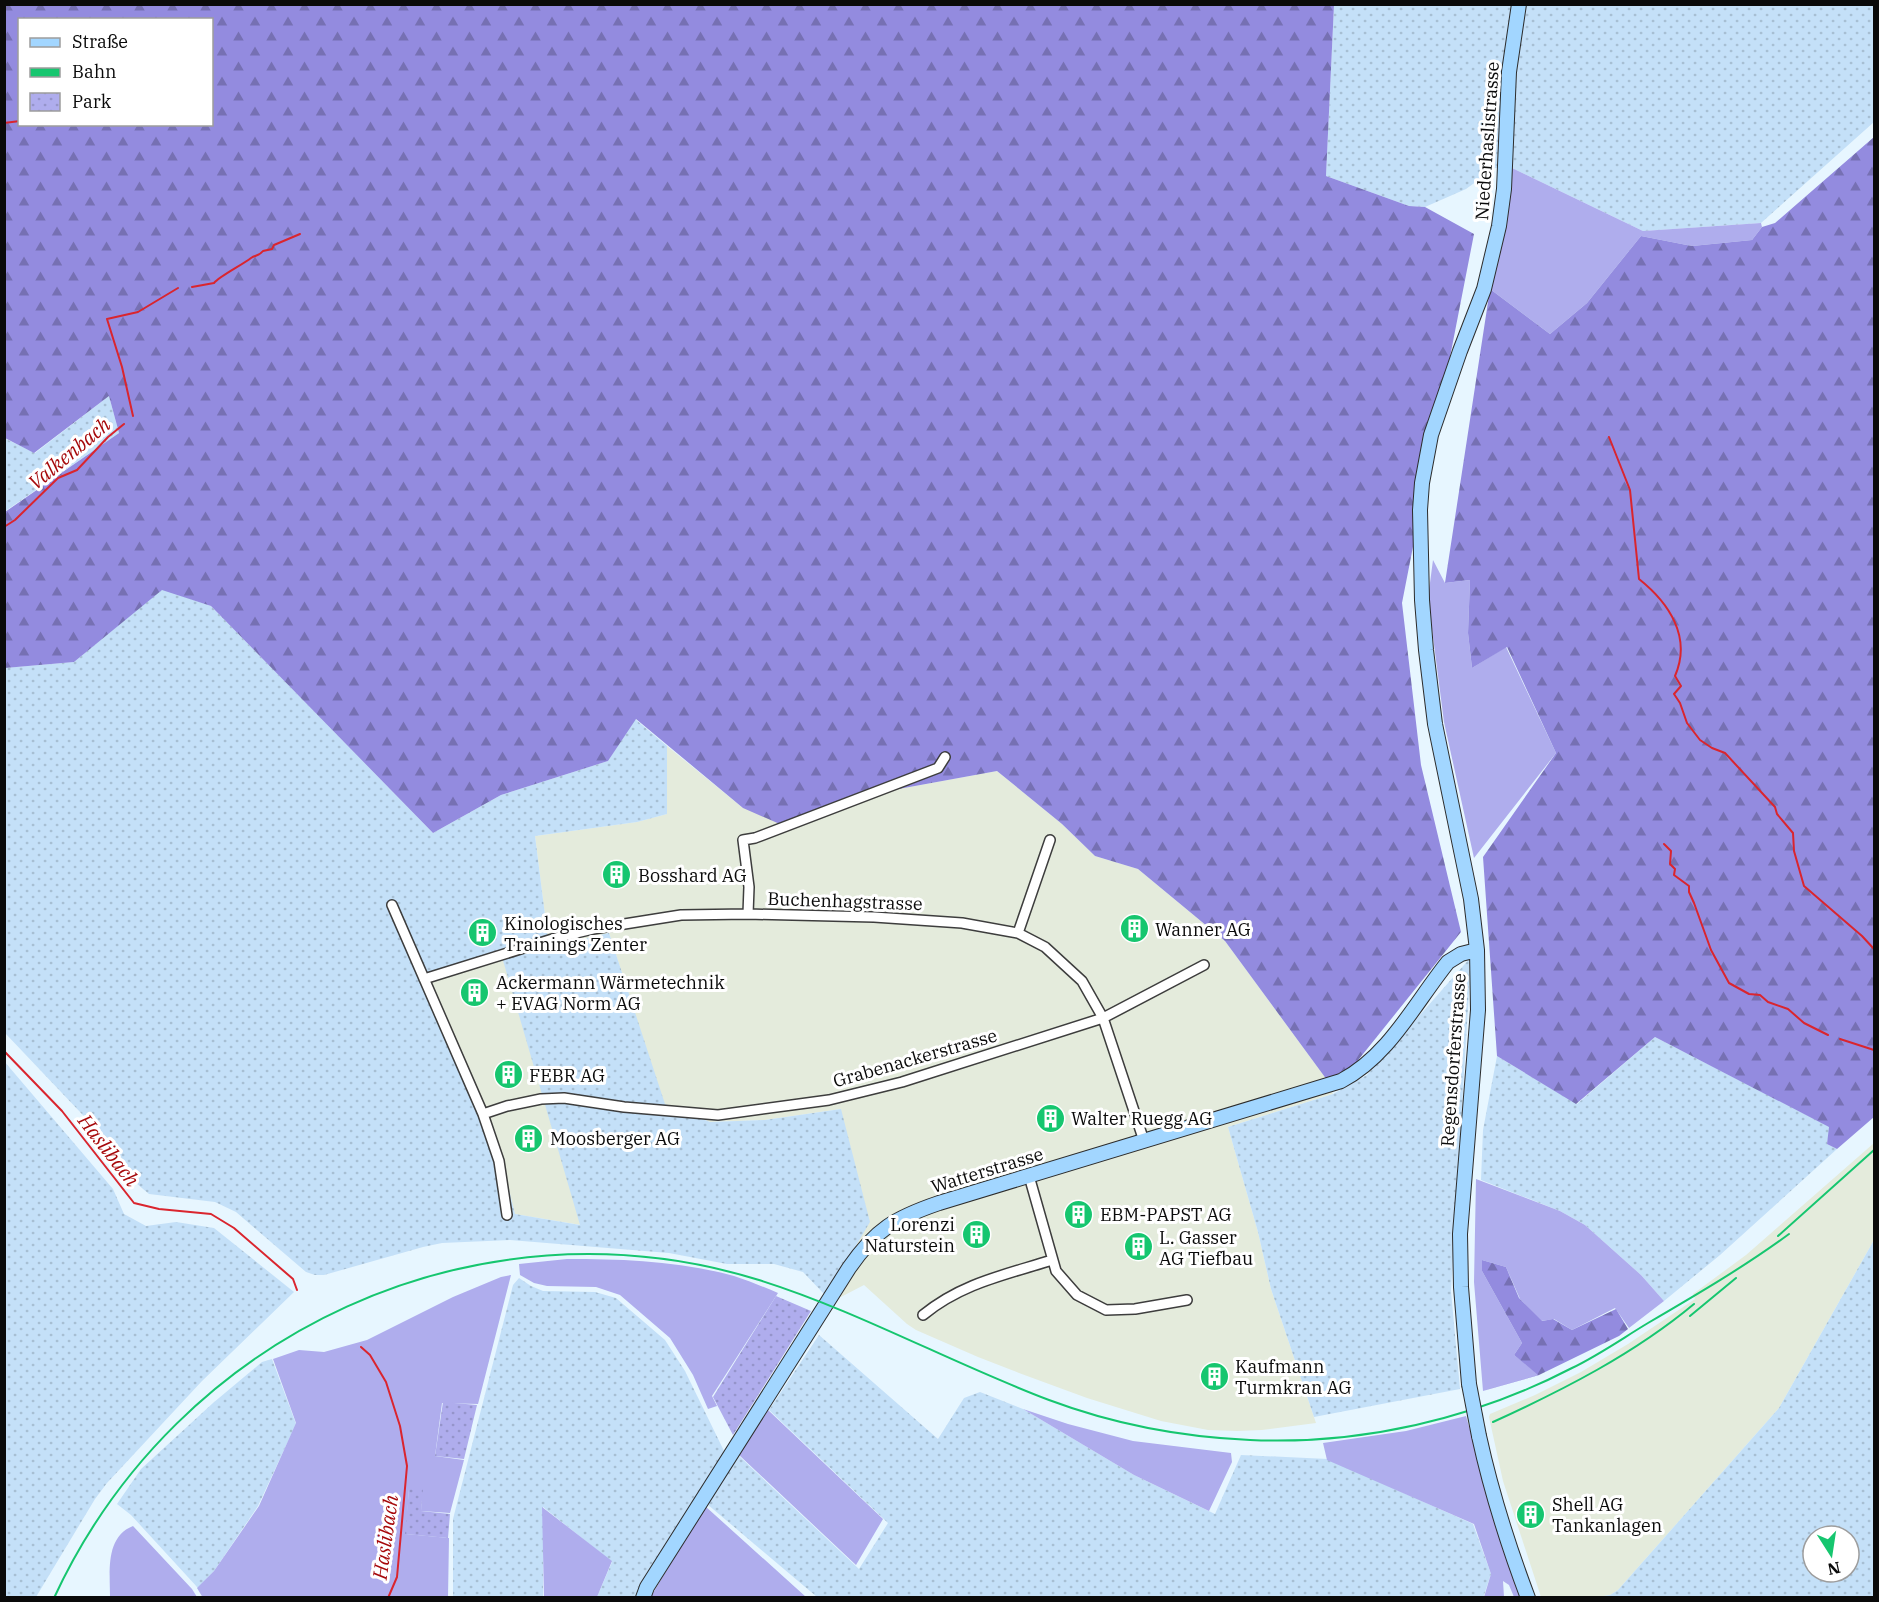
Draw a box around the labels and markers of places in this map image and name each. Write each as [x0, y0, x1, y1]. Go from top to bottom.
building icon: Bosshard AG [601, 859, 633, 891]
place label: Bosshard AG [638, 864, 747, 887]
place label: Kinologisches Trainings Zenter [504, 912, 647, 956]
building icon: Wanner AG [1118, 913, 1150, 945]
building icon: Kinologisches Trainings Zenter [467, 917, 499, 949]
place label: Wanner AG [1155, 918, 1251, 941]
place label: Ackermann Wärmetechnik + EVAG Norm AG [496, 971, 725, 1015]
building icon: Ackermann Wärmetechnik + EVAG Norm AG [459, 976, 491, 1008]
building icon: FEBR AG [492, 1059, 524, 1091]
place label: FEBR AG [529, 1064, 605, 1087]
building icon: Walter Ruegg AG [1034, 1102, 1066, 1134]
place label: Walter Ruegg AG [1071, 1107, 1212, 1130]
building icon: Moosberger AG [513, 1122, 545, 1154]
place label: Moosberger AG [550, 1127, 680, 1150]
building icon: EBM-PAPST AG [1063, 1198, 1095, 1230]
place label: EBM-PAPST AG [1100, 1203, 1232, 1226]
place label: Lorenzi Naturstein [864, 1213, 955, 1257]
building icon: Lorenzi Naturstein [960, 1218, 992, 1250]
place label: L. Gasser AG Tiefbau [1159, 1226, 1253, 1270]
building icon: L. Gasser AG Tiefbau [1122, 1231, 1154, 1263]
place label: Kaufmann Turmkran AG [1235, 1355, 1352, 1399]
building icon: Kaufmann Turmkran AG [1198, 1360, 1230, 1392]
place label: Shell AG Tankanlagen [1552, 1493, 1662, 1537]
building icon: Shell AG Tankanlagen [1515, 1498, 1547, 1530]

